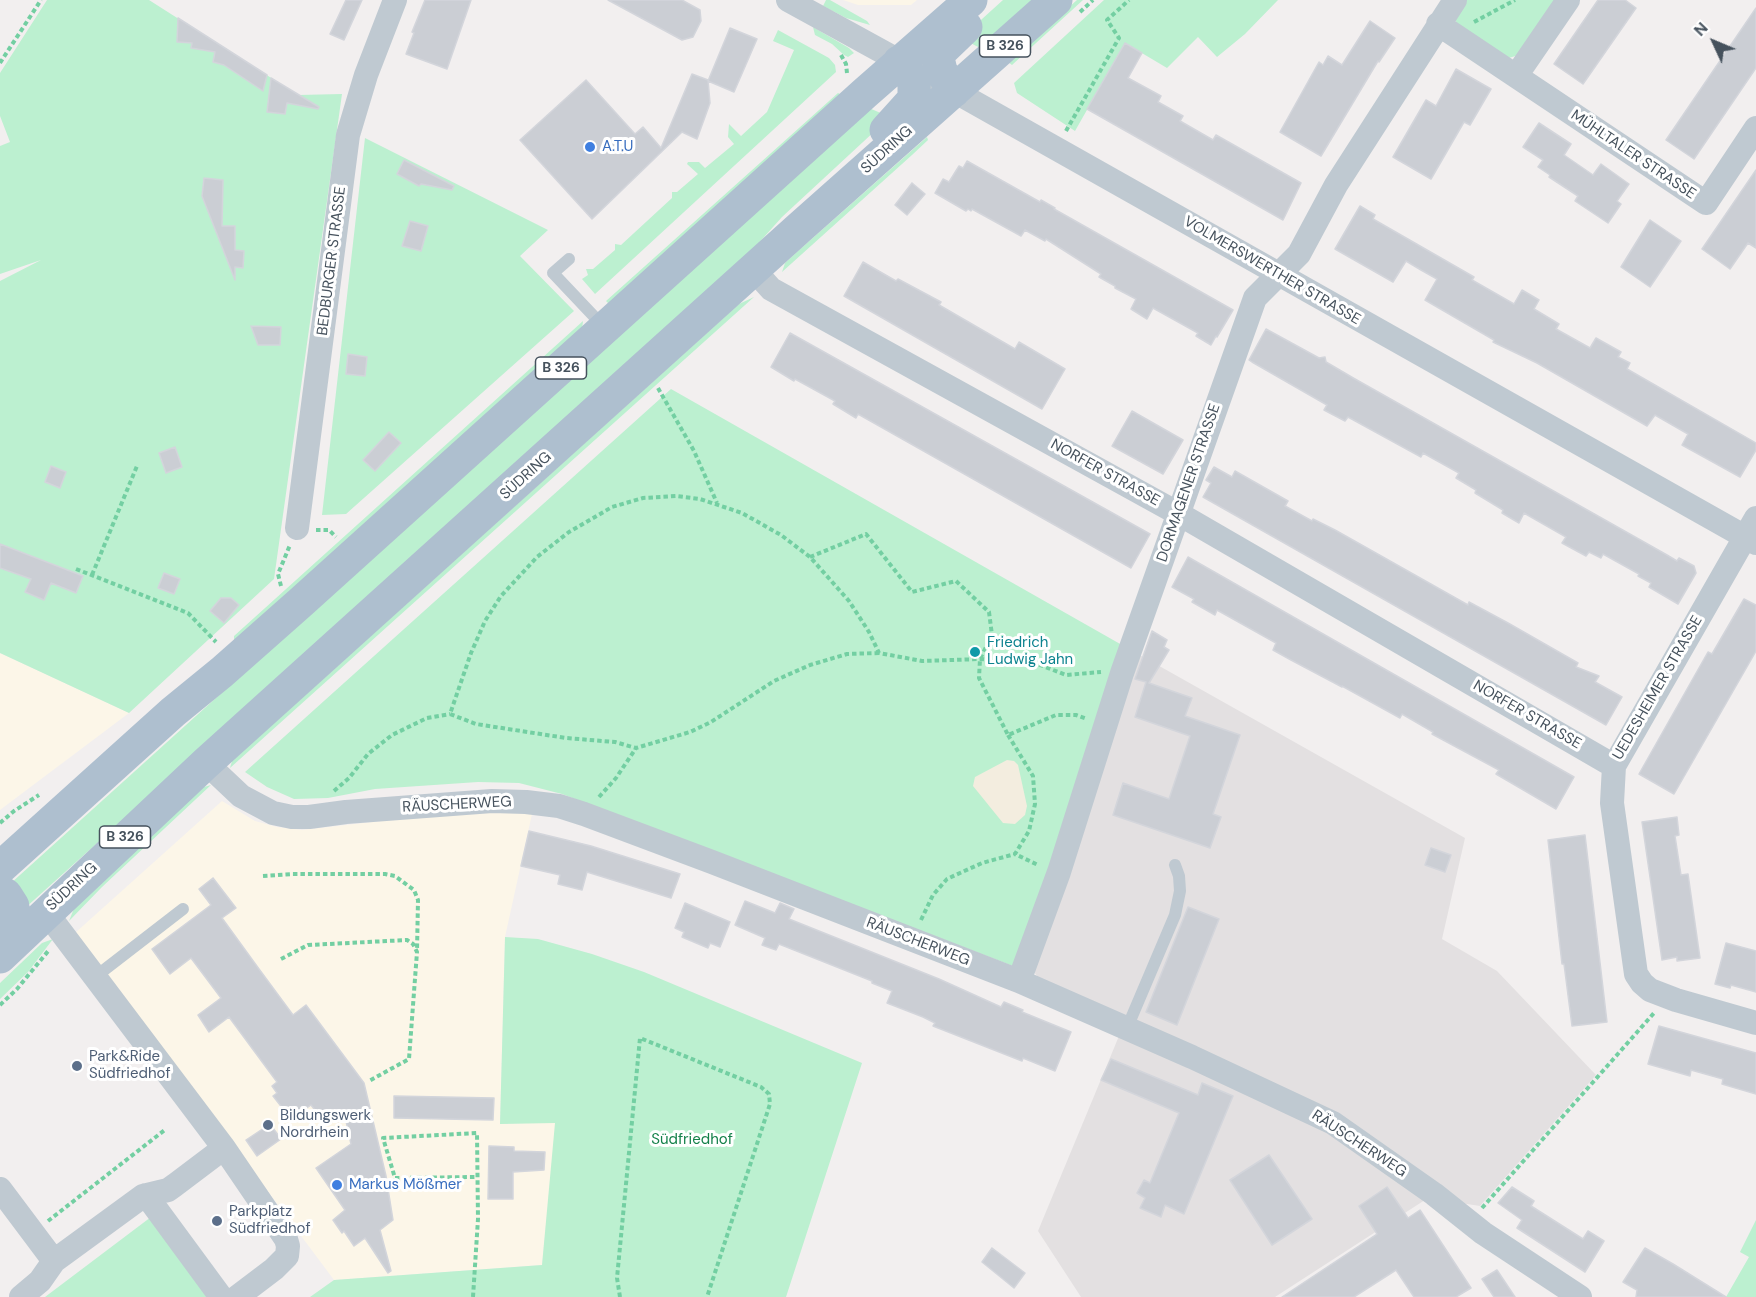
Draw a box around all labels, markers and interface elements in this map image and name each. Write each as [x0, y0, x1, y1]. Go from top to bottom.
north arrow [1684, 12, 1744, 72]
text: N [1689, 18, 1712, 41]
road number: B 326 [980, 35, 1030, 57]
street label: MÜHLTALER STRASSE [1567, 106, 1699, 204]
street label: SÜDRING [858, 122, 916, 178]
place label: A.T.U [602, 138, 633, 156]
marker: A.T.U [583, 140, 597, 154]
street label: BEDBURGER STRASSE [314, 185, 350, 337]
street label: VOLMERSWERTHER STRASSE [1180, 213, 1364, 329]
road number: B 326 [536, 357, 586, 379]
street label: DORMAGENER STRASSE [1153, 402, 1225, 564]
street label: NORFER STRASSE [1047, 436, 1163, 510]
street label: SÜDRING [497, 448, 555, 504]
street label: UEDESHEIMER STRASSE [1609, 613, 1707, 763]
place label: Friedrich Ludwig Jahn [987, 634, 1073, 669]
marker: Friedrich Ludwig Jahn [968, 645, 982, 659]
street label: NORFER STRASSE [1470, 677, 1584, 753]
street label: RÄUSCHERWEG [402, 793, 512, 817]
road number: B 326 [100, 826, 150, 848]
street label: SÜDRING [43, 859, 101, 915]
street label: RÄUSCHERWEG [864, 914, 972, 970]
place label: Park&Ride Südfriedhof [89, 1048, 170, 1083]
marker: Park&Ride Südfriedhof [70, 1059, 84, 1073]
place label: Bildungswerk Nordrhein [280, 1107, 371, 1142]
street label: RÄUSCHERWEG [1308, 1107, 1410, 1181]
marker: Bildungswerk Nordrhein [261, 1118, 275, 1132]
park label: Südfriedhof [651, 1131, 733, 1149]
place label: Markus Mößmer [349, 1176, 462, 1194]
marker: Markus Mößmer [330, 1178, 344, 1192]
place label: Parkplatz Südfriedhof [229, 1203, 310, 1238]
marker: Parkplatz Südfriedhof [210, 1214, 224, 1228]

